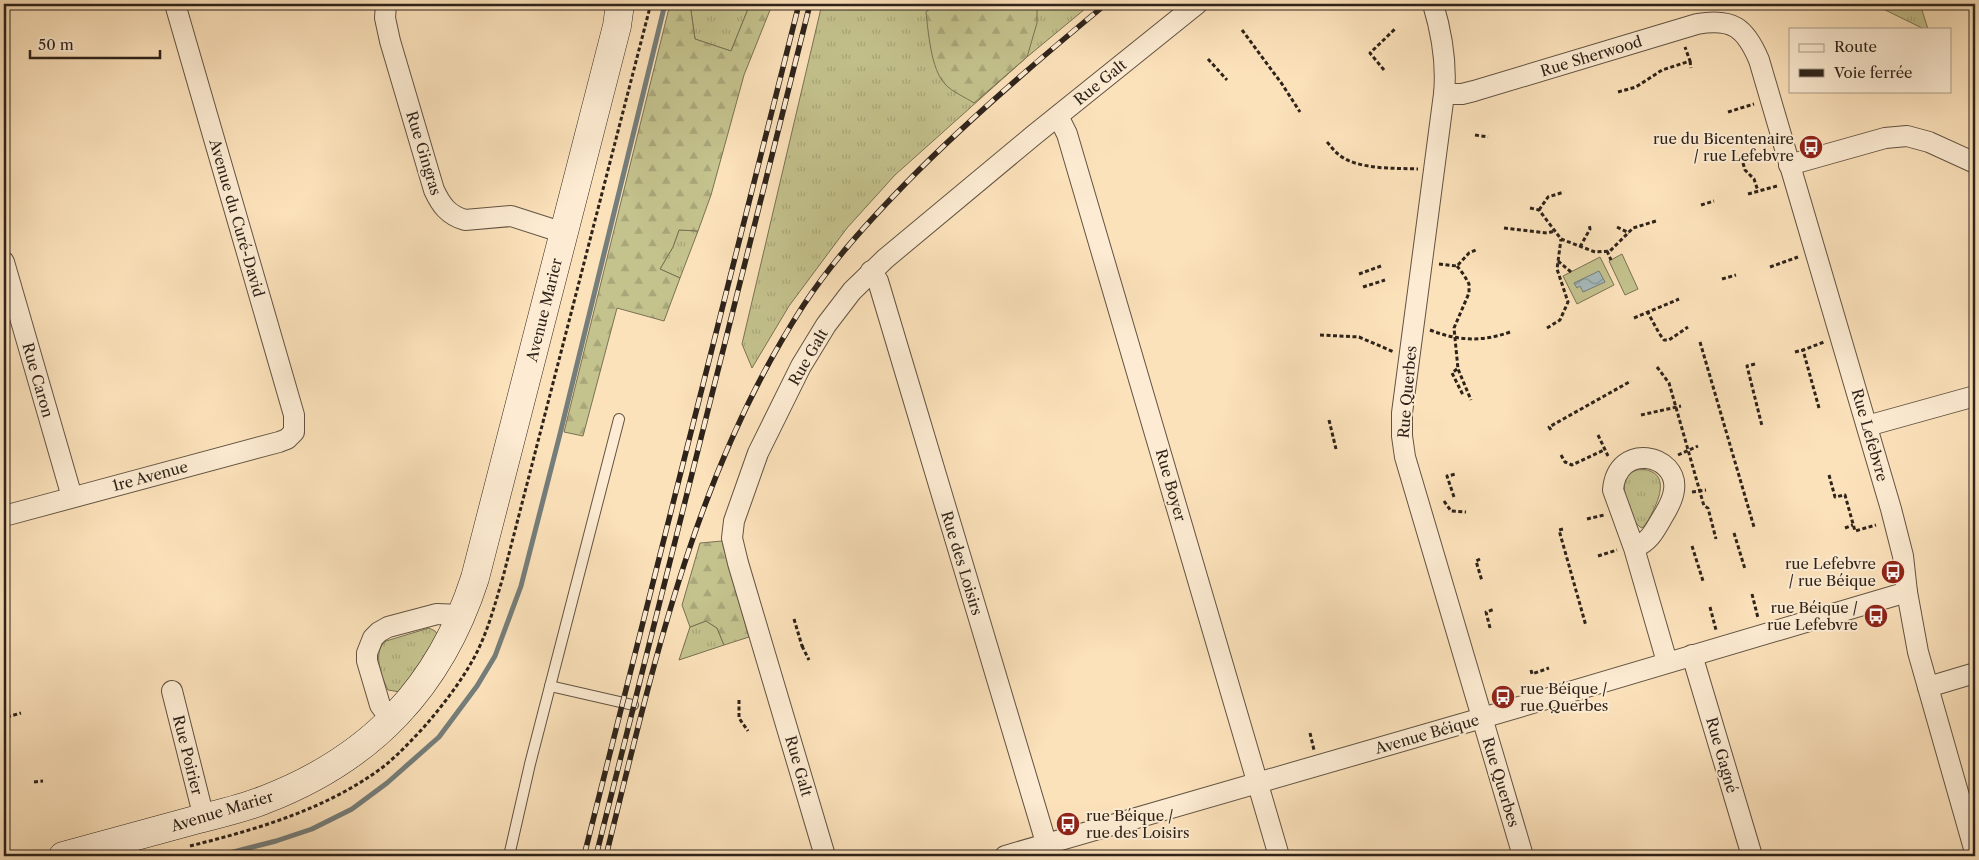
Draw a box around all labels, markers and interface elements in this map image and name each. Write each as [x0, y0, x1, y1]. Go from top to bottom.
scale bar [30, 28, 160, 60]
legend [1789, 28, 1952, 92]
street label: Rue Sherwood [1538, 32, 1644, 80]
text: 50 m [38, 35, 74, 54]
text: Route [1834, 37, 1877, 56]
street label: Rue Galt [1070, 55, 1131, 109]
text: Voie ferrée [1833, 63, 1912, 82]
street label: Rue Gingras [402, 109, 446, 197]
place label: rue du Bicentenaire / rue Lefebvre [1653, 129, 1794, 165]
bus stop icon: rue du Bicentenaire / rue Lefebvre [1798, 134, 1824, 160]
street label: Avenue du Curé-David [205, 136, 269, 299]
street label: Avenue Marier [522, 256, 566, 365]
street label: Rue Galt [784, 325, 832, 389]
street label: Rue Caron [18, 340, 58, 420]
street label: Rue Querbes [1393, 345, 1421, 439]
street label: Rue Lefebvre [1848, 386, 1892, 484]
street label: Rue Boyer [1152, 447, 1191, 524]
street label: 1re Avenue [110, 457, 190, 495]
street label: Rue des Loisirs [937, 508, 987, 618]
place label: rue Lefebvre / rue Béique [1785, 554, 1876, 590]
bus stop icon: rue Lefebvre / rue Béique [1880, 559, 1906, 585]
place label: rue Béique / rue Lefebvre [1767, 598, 1858, 634]
bus stop icon: rue Béique / rue Lefebvre [1863, 603, 1889, 629]
place label: rue Béique / rue Querbes [1520, 679, 1608, 715]
bus stop icon: rue Béique / rue Querbes [1490, 684, 1516, 710]
street label: Avenue Béique [1372, 710, 1481, 758]
street label: Rue Poirier [169, 713, 207, 797]
street label: Rue Gagné [1702, 715, 1742, 795]
street label: Rue Galt [781, 733, 817, 799]
street label: Rue Querbes [1478, 735, 1524, 829]
street label: Avenue Marier [168, 786, 276, 836]
place label: rue Béique / rue des Loisirs [1086, 806, 1190, 842]
bus stop icon: rue Béique / rue des Loisirs [1055, 811, 1081, 837]

